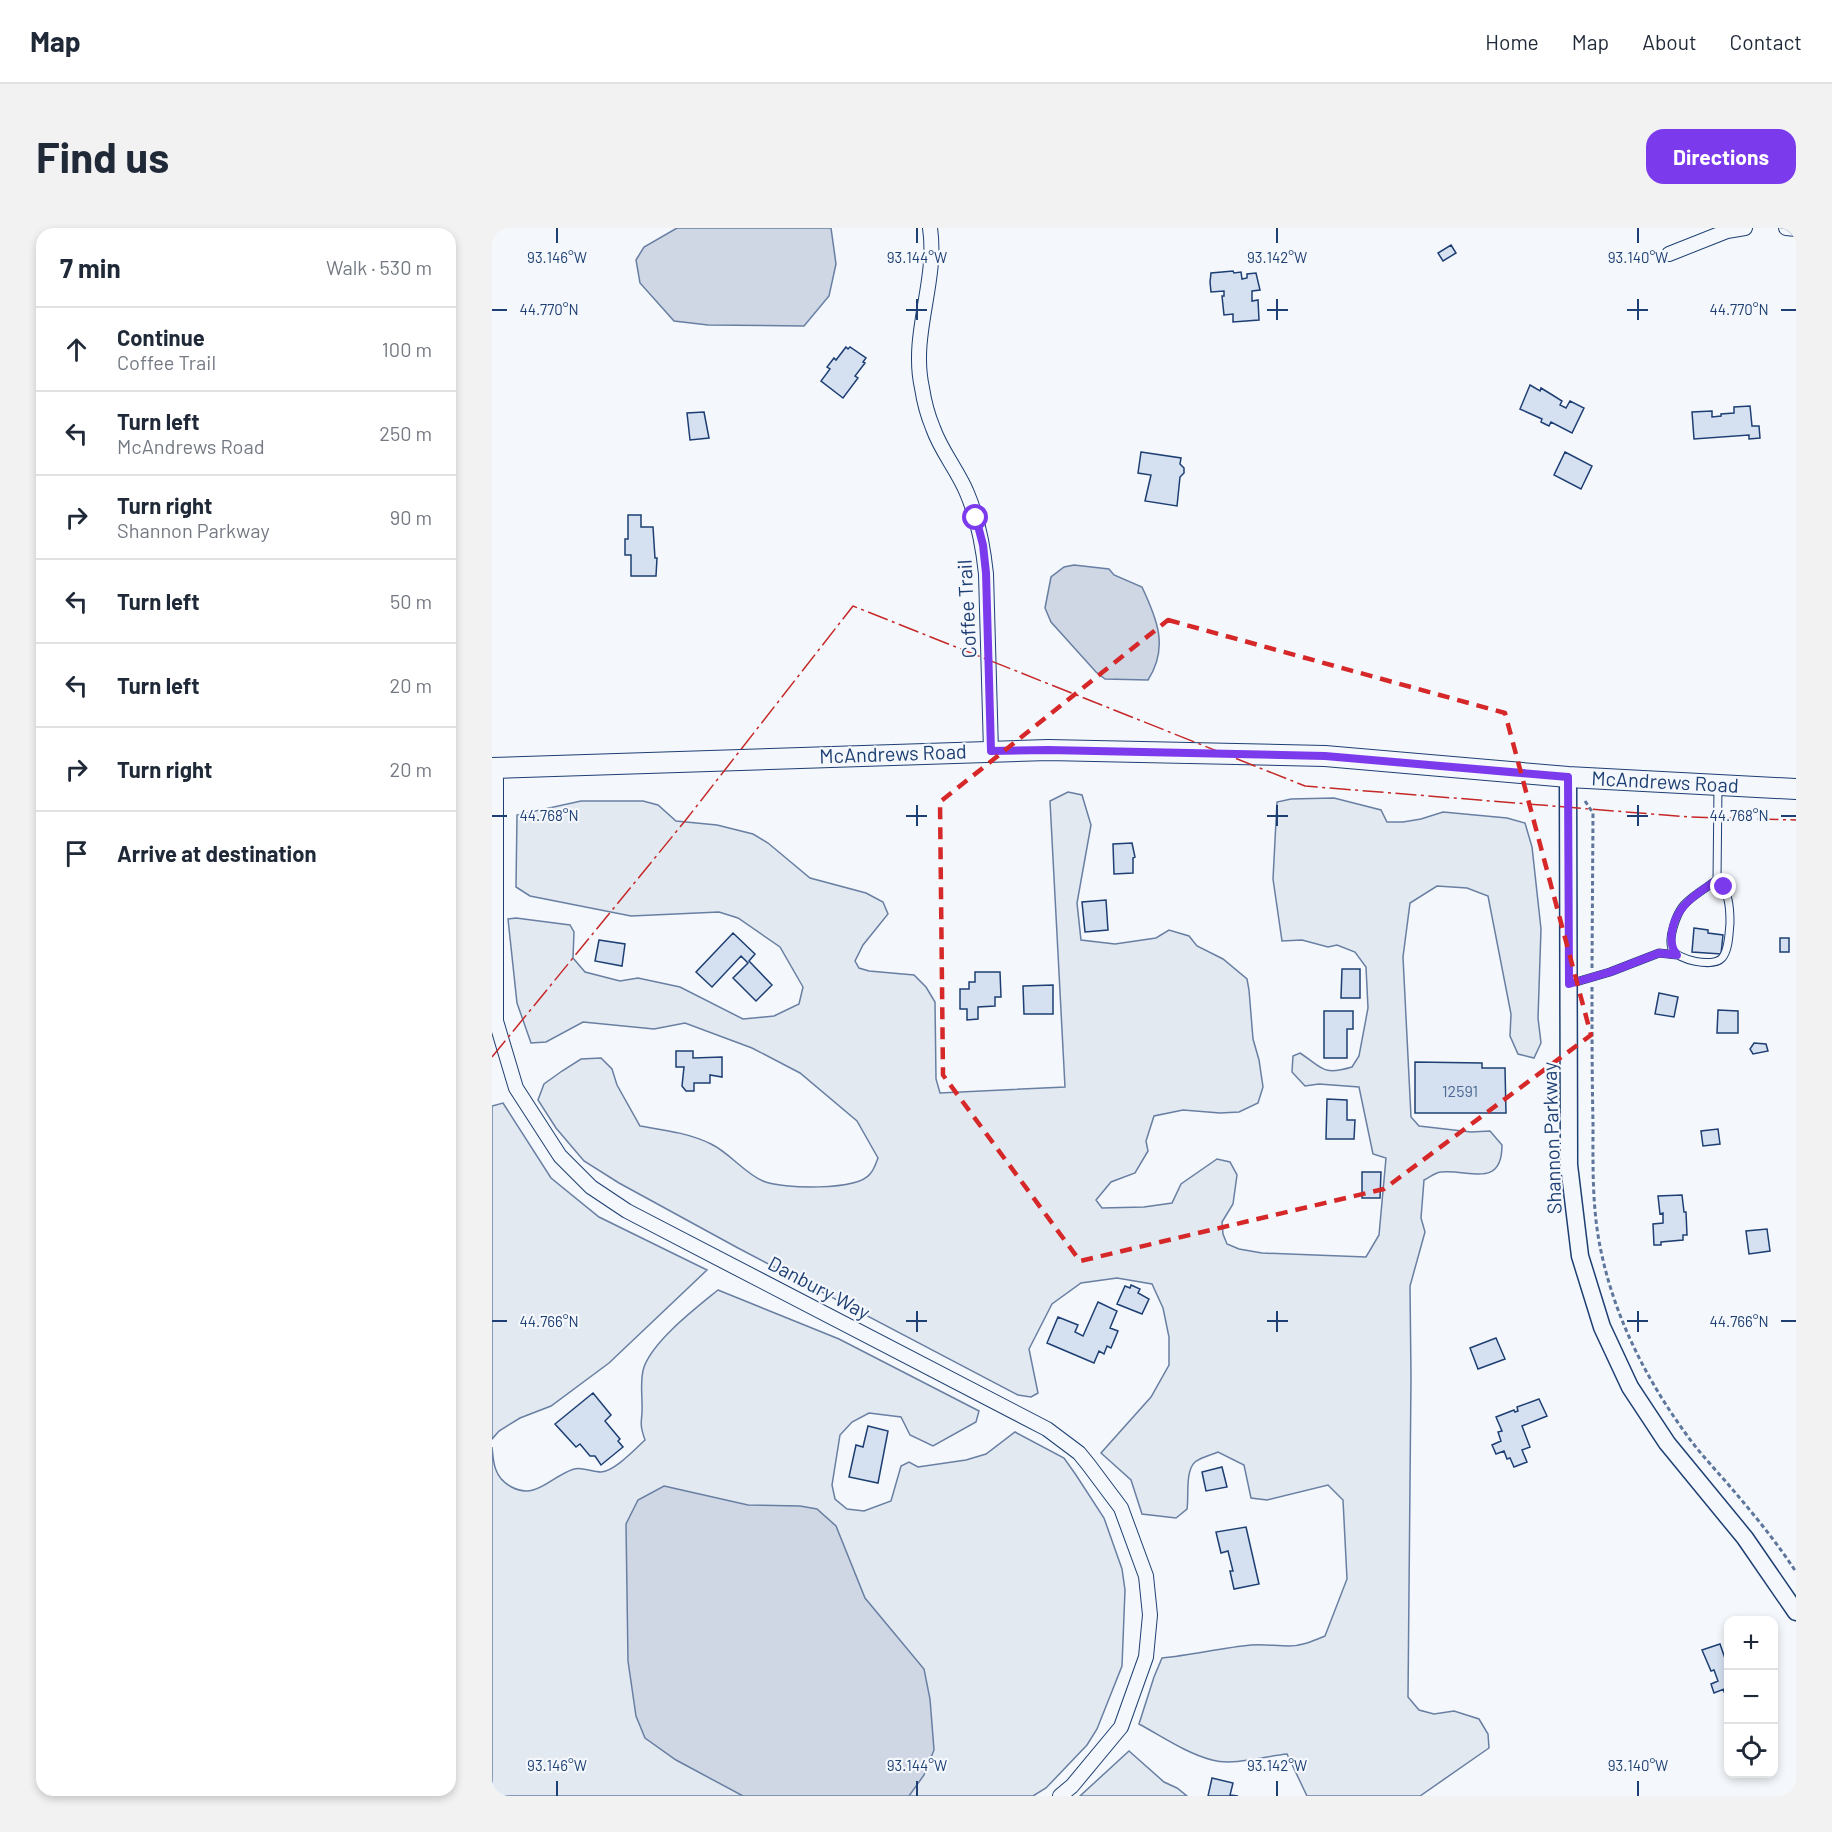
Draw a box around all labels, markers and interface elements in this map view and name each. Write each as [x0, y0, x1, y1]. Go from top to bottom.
text: Map [30, 24, 81, 58]
text: Home [1485, 29, 1539, 54]
text: Map [1572, 29, 1609, 54]
text: About [1642, 29, 1697, 54]
text: Contact [1730, 29, 1802, 54]
button: Directions [1646, 129, 1796, 184]
text: Find us [36, 131, 169, 181]
text: 93.146°W [527, 248, 587, 266]
text: 93.144°W [887, 248, 947, 266]
text: 93.142°W [1247, 248, 1307, 266]
text: 93.140°W [1608, 248, 1668, 266]
text: 7 min [60, 252, 121, 283]
text: Walk · 530 m [326, 255, 432, 279]
text: 44.770°N [519, 300, 579, 318]
text: 44.770°N [1709, 300, 1769, 318]
text: Continue [117, 324, 205, 350]
icon: ahead [60, 333, 93, 366]
text: 100 m [382, 337, 432, 361]
text: Coffee Trail [117, 350, 216, 374]
text: Turn left [117, 408, 200, 434]
icon: left [60, 417, 93, 450]
text: 250 m [379, 421, 432, 445]
text: McAndrews Road [117, 434, 265, 458]
text: Turn right [117, 492, 212, 518]
icon: right [60, 501, 93, 534]
route start [962, 504, 988, 530]
text: 90 m [390, 505, 432, 529]
text: Shannon Parkway [117, 518, 270, 542]
street label: Coffee Trail [951, 559, 981, 659]
icon: left [60, 585, 93, 618]
text: Turn left [117, 588, 200, 614]
text: 50 m [390, 589, 432, 613]
icon: left [60, 669, 93, 702]
text: Turn left [117, 672, 200, 698]
text: 20 m [389, 673, 432, 697]
street label: McAndrews Road [819, 738, 967, 768]
icon: right [60, 753, 93, 786]
text: Turn right [117, 756, 212, 782]
text: 20 m [389, 757, 432, 781]
street label: McAndrews Road [1591, 765, 1739, 797]
text: 44.768°N [519, 806, 579, 824]
text: 44.768°N [1709, 806, 1769, 824]
icon: arrive [60, 837, 93, 870]
text: Arrive at destination [117, 840, 316, 866]
route end [1710, 873, 1736, 899]
street label: Shannon Parkway [1536, 1061, 1566, 1215]
house number: 12591 [1442, 1081, 1478, 1100]
street label: Danbury Way [764, 1250, 874, 1324]
text: 44.766°N [519, 1312, 579, 1330]
text: 44.766°N [1709, 1312, 1769, 1330]
map controls [1724, 1616, 1778, 1778]
button: + [1724, 1616, 1778, 1670]
button: − [1724, 1670, 1778, 1724]
button: locate [1724, 1724, 1778, 1778]
text: 93.146°W [527, 1756, 587, 1774]
text: 93.144°W [887, 1756, 947, 1774]
text: 93.142°W [1247, 1756, 1307, 1774]
text: 93.140°W [1608, 1756, 1668, 1774]

